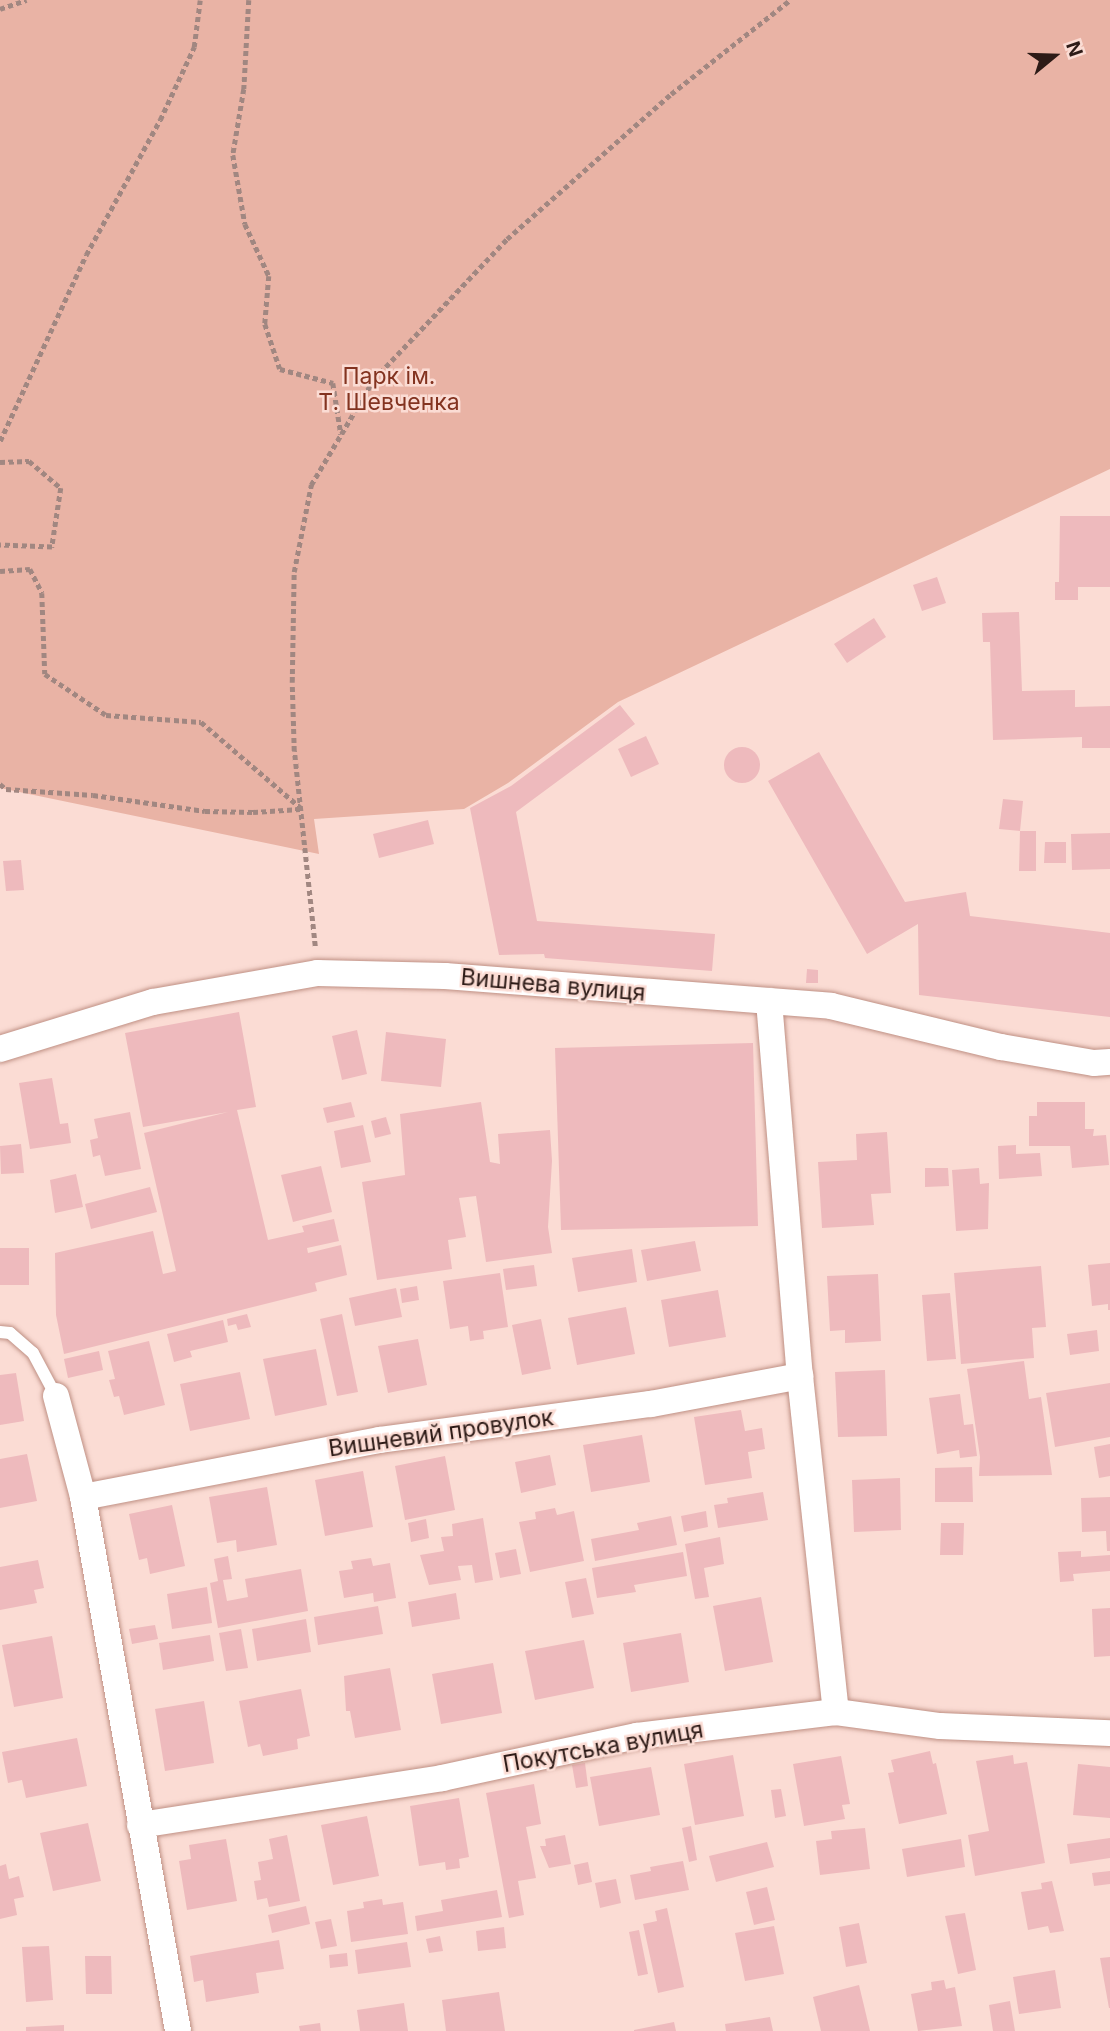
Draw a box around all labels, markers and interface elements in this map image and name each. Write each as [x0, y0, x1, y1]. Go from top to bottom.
north arrow [1019, 21, 1089, 91]
text: N [1061, 38, 1088, 60]
park label: Парк ім. Т. Шевченка [318, 362, 460, 416]
street label: Вишнева вулиця [460, 963, 646, 1007]
street label: Вишневий провулок [327, 1404, 555, 1462]
street label: Покутська вулиця [501, 1716, 705, 1778]

